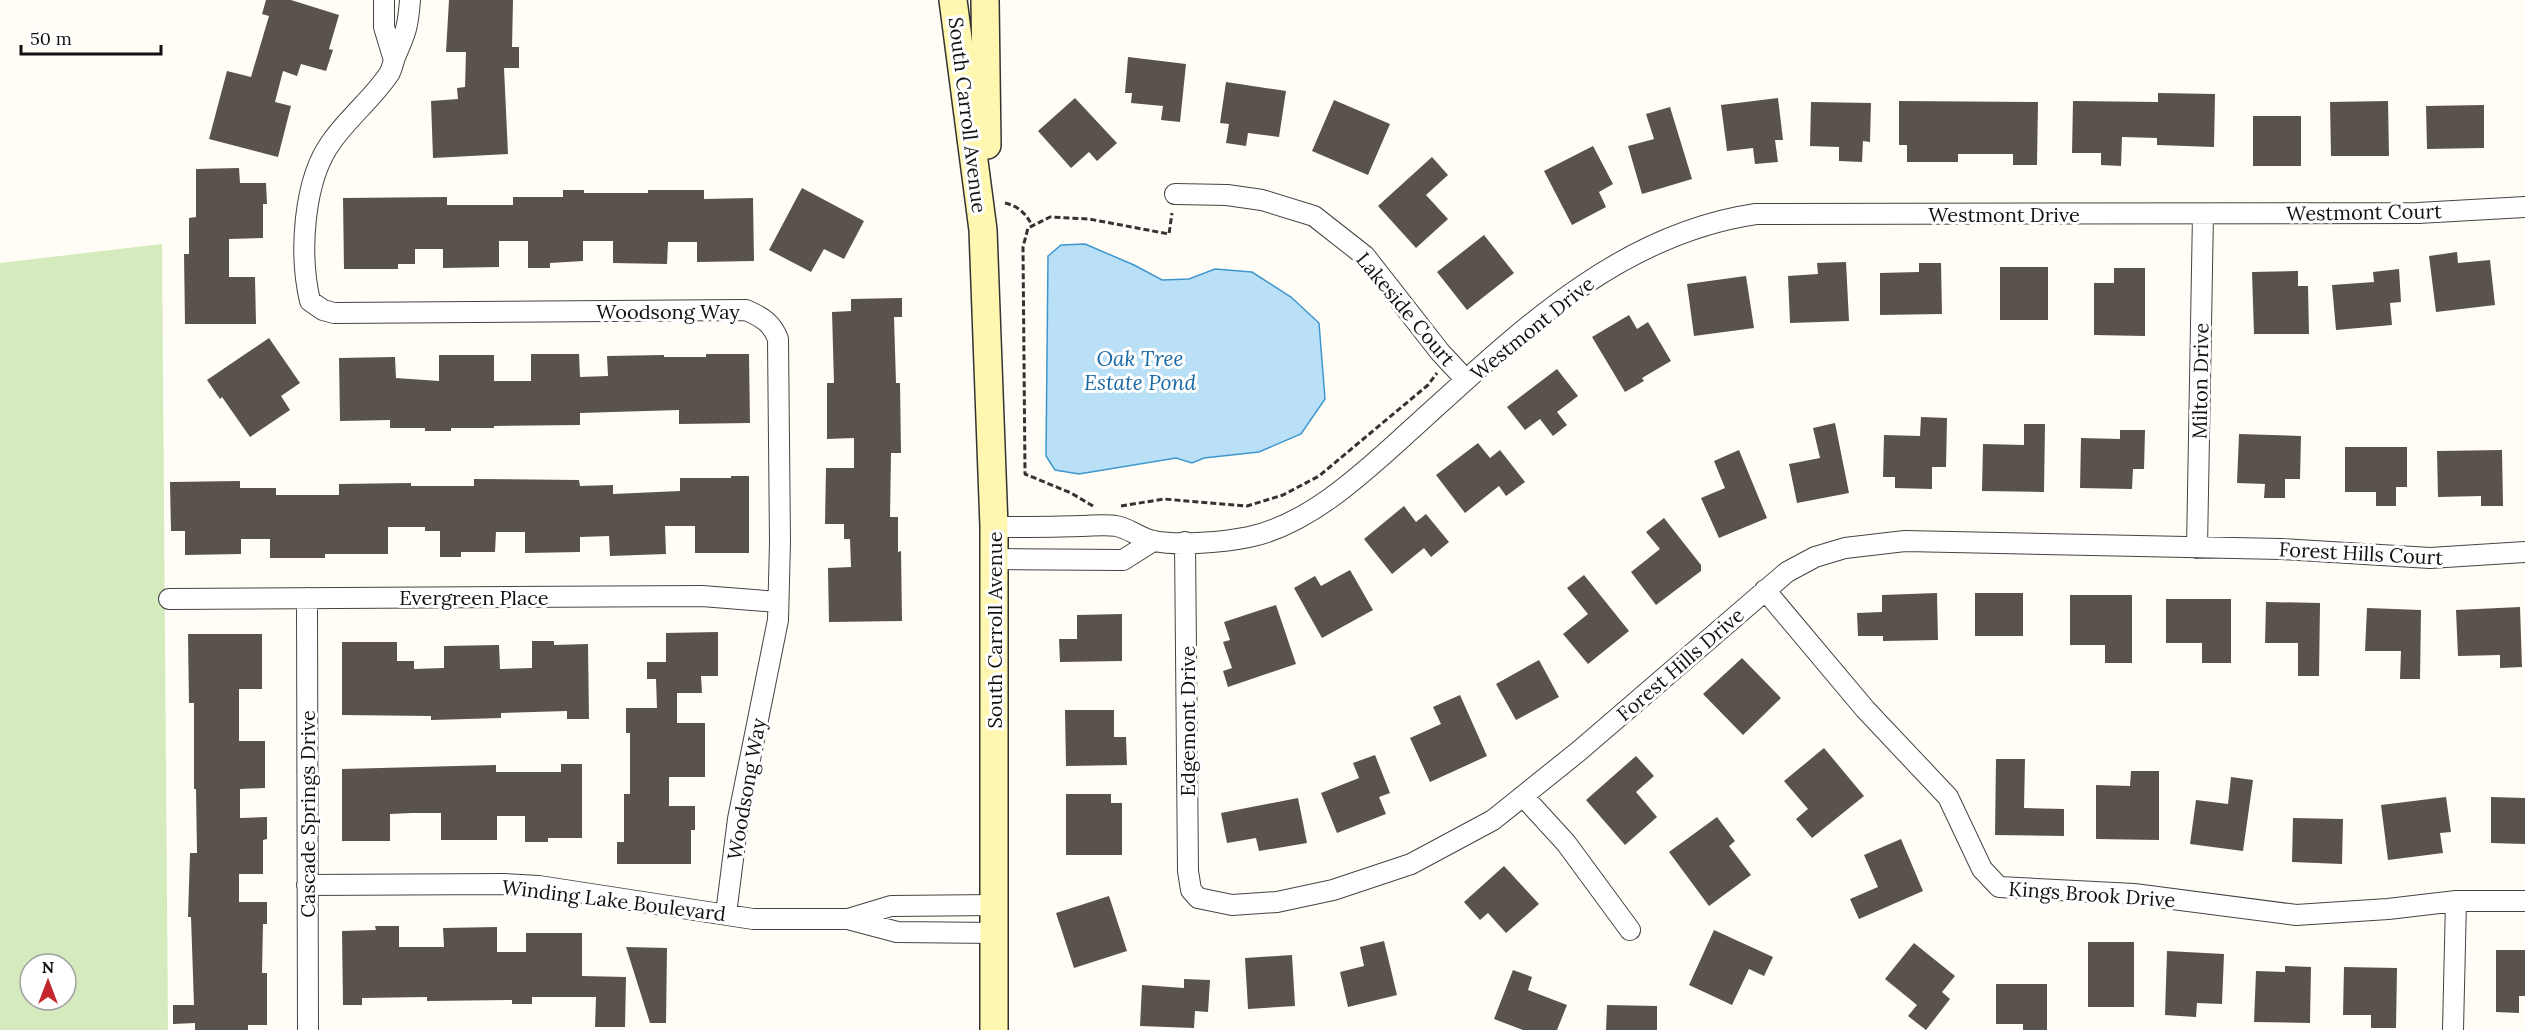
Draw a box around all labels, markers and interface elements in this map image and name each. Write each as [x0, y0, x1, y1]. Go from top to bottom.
street label: South Carroll Avenue [944, 16, 992, 215]
scale bar [21, 18, 160, 56]
text: 50 m [30, 27, 72, 50]
street label: Westmont Court [2286, 198, 2442, 226]
street label: Westmont Drive [1928, 202, 2080, 227]
street label: Lakeside Court [1351, 247, 1461, 371]
street label: Westmont Drive [1465, 271, 1599, 385]
street label: Woodsong Way [596, 299, 740, 324]
street label: Milton Drive [2186, 322, 2214, 439]
water label: Oak Tree Estate Pond [1084, 345, 1196, 396]
street label: South Carroll Avenue [982, 531, 1007, 729]
street label: Forest Hills Court [2278, 536, 2444, 570]
street label: Evergreen Place [399, 585, 549, 610]
street label: Forest Hills Drive [1611, 602, 1749, 726]
street label: Edgemont Drive [1175, 645, 1200, 796]
street label: Cascade Springs Drive [295, 710, 320, 918]
street label: Woodsong Way [721, 716, 771, 862]
street label: Winding Lake Boulevard [501, 874, 727, 926]
street label: Kings Brook Drive [2008, 876, 2176, 912]
north arrow [18, 952, 78, 1012]
text: N [42, 957, 54, 977]

